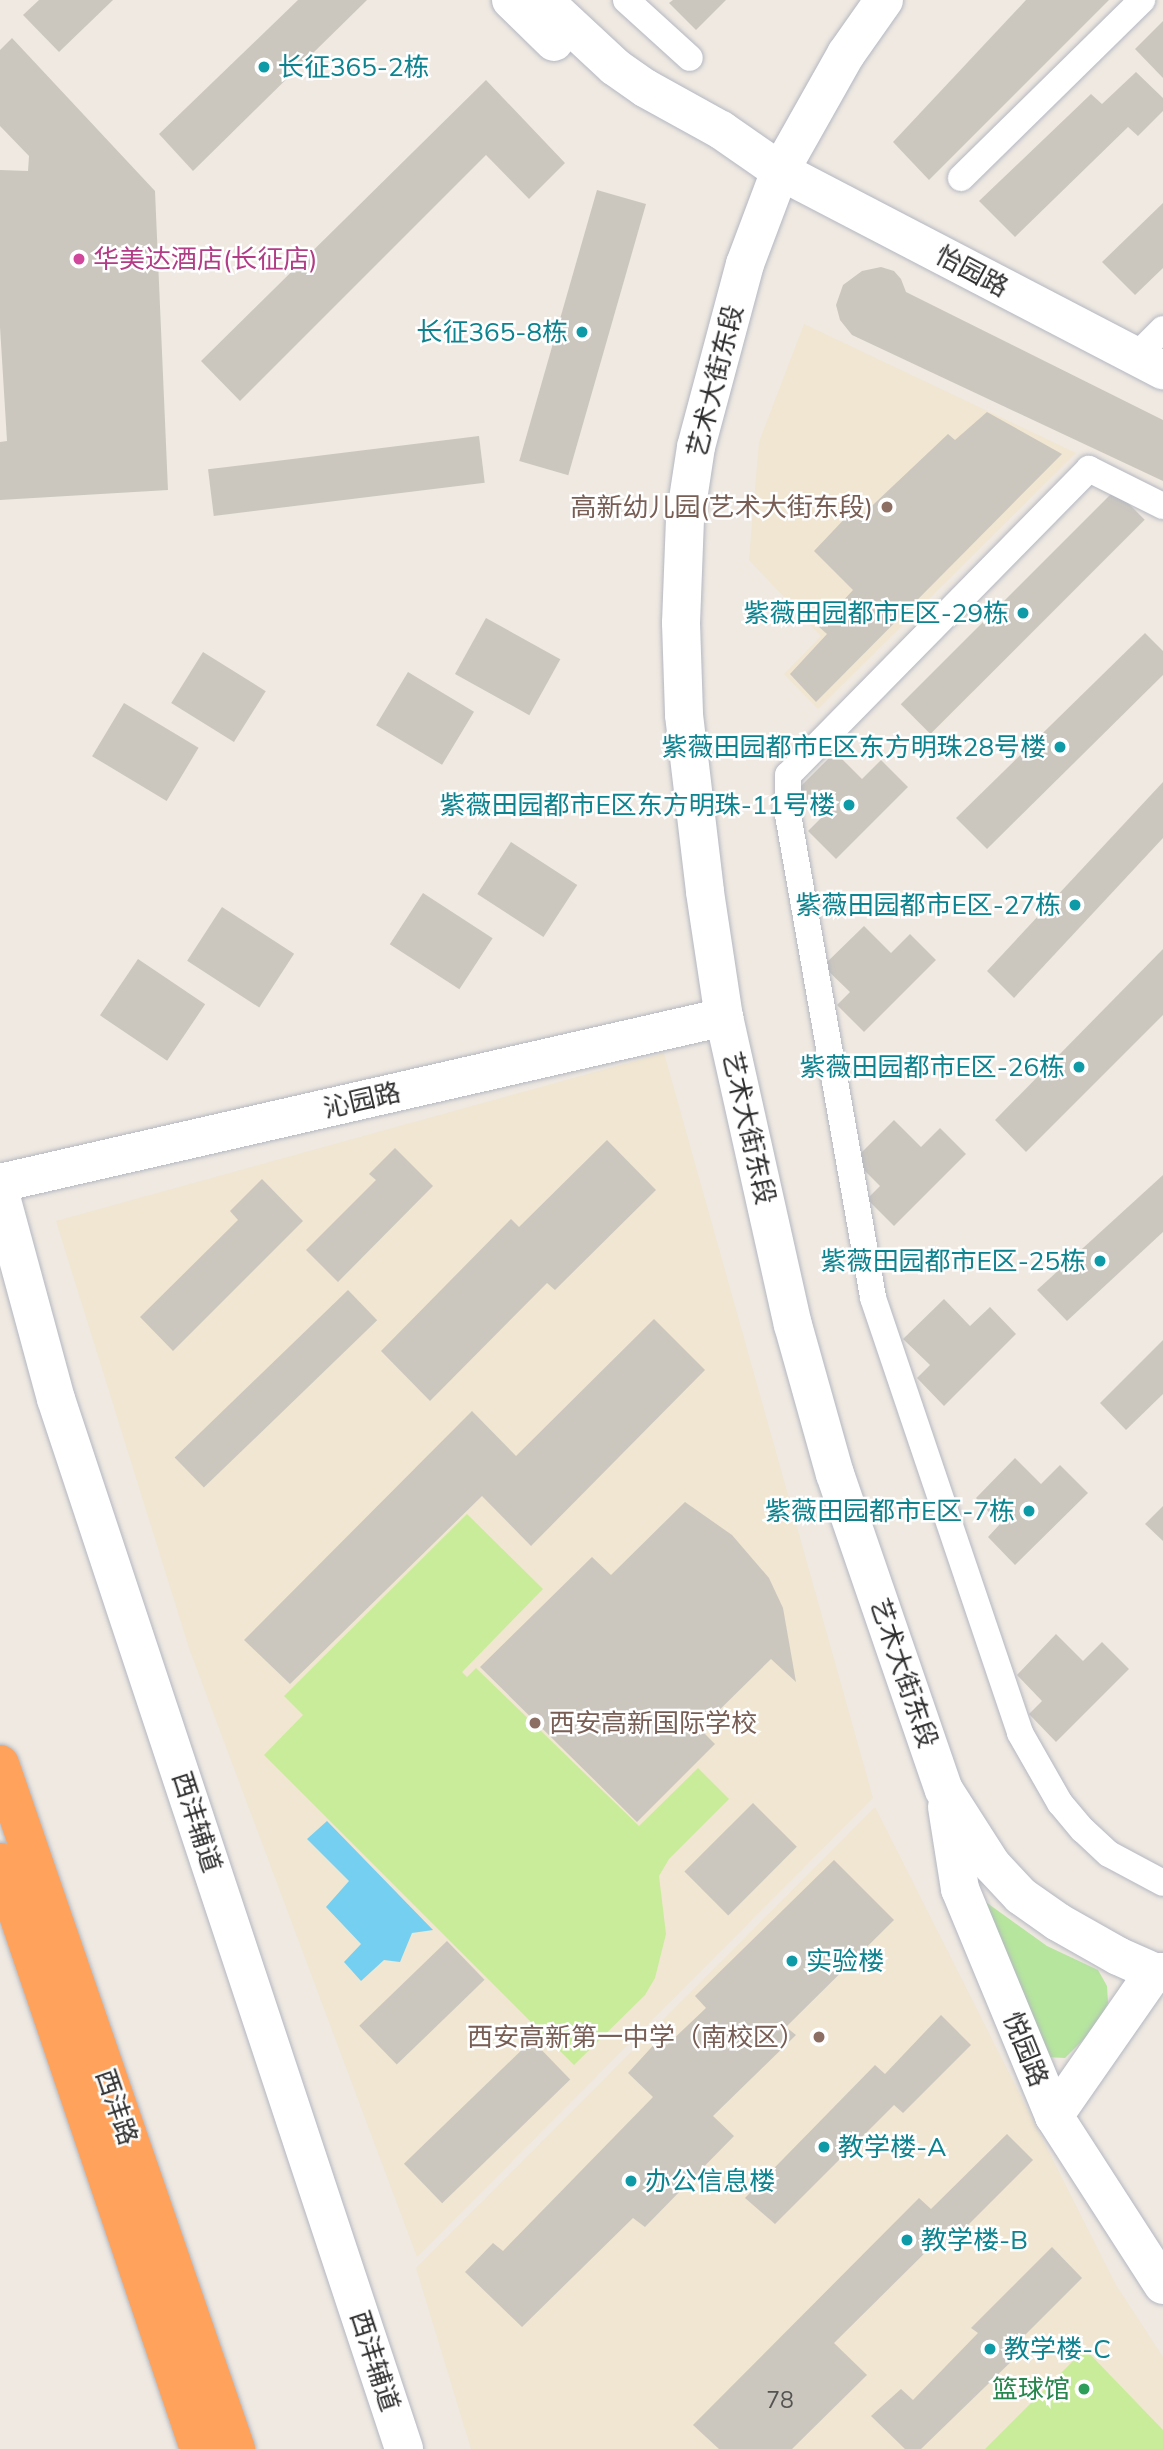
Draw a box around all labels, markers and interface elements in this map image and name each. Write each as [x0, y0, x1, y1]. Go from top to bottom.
place label: 长征365-2栋 [278, 51, 430, 83]
marker: 长征365-2栋 [256, 59, 272, 75]
street label: 怡园路 [930, 239, 1014, 303]
place label: 华美达酒店(长征店) [93, 243, 318, 275]
marker: 华美达酒店(长征店) [71, 251, 87, 267]
street label: 艺术大街东段 [681, 302, 749, 460]
place label: 长征365-8栋 [416, 316, 568, 348]
marker: 长征365-8栋 [574, 324, 590, 340]
place label: 高新幼儿园(艺术大街东段) [570, 491, 873, 523]
marker: 高新幼儿园(艺术大街东段) [879, 499, 895, 515]
place label: 紫薇田园都市E区-29栋 [743, 597, 1009, 629]
marker: 紫薇田园都市E区-29栋 [1015, 605, 1031, 621]
place label: 紫薇田园都市E区东方明珠28号楼 [662, 731, 1046, 763]
marker: 紫薇田园都市E区东方明珠28号楼 [1052, 739, 1068, 755]
place label: 紫薇田园都市E区东方明珠-11号楼 [439, 789, 835, 821]
marker: 紫薇田园都市E区东方明珠-11号楼 [841, 797, 857, 813]
place label: 紫薇田园都市E区-27栋 [795, 889, 1061, 921]
marker: 紫薇田园都市E区-27栋 [1067, 897, 1083, 913]
street label: 艺术大街东段 [716, 1048, 782, 1208]
place label: 紫薇田园都市E区-26栋 [799, 1051, 1065, 1083]
marker: 紫薇田园都市E区-26栋 [1071, 1059, 1087, 1075]
street label: 沁园路 [320, 1076, 404, 1124]
place label: 紫薇田园都市E区-25栋 [820, 1245, 1086, 1277]
marker: 紫薇田园都市E区-25栋 [1092, 1253, 1108, 1269]
place label: 紫薇田园都市E区-7栋 [765, 1495, 1015, 1527]
marker: 紫薇田园都市E区-7栋 [1021, 1503, 1037, 1519]
street label: 艺术大街东段 [864, 1594, 944, 1752]
place label: 西安高新国际学校 [549, 1707, 757, 1739]
marker: 西安高新国际学校 [527, 1715, 543, 1731]
street label: 西沣辅道 [166, 1768, 228, 1876]
place label: 实验楼 [806, 1945, 884, 1977]
marker: 实验楼 [784, 1953, 800, 1969]
street label: 悦园路 [997, 2007, 1055, 2091]
place label: 西安高新第一中学（南校区） [467, 2021, 805, 2053]
marker: 西安高新第一中学（南校区） [811, 2029, 827, 2045]
street label: 西沣路 [90, 2065, 144, 2149]
place label: 教学楼-A [838, 2131, 946, 2163]
marker: 教学楼-A [816, 2139, 832, 2155]
place label: 办公信息楼 [645, 2165, 775, 2197]
marker: 办公信息楼 [623, 2173, 639, 2189]
place label: 教学楼-B [921, 2224, 1028, 2256]
marker: 教学楼-B [899, 2232, 915, 2248]
street label: 西沣辅道 [344, 2307, 406, 2415]
place label: 教学楼-C [1004, 2333, 1111, 2365]
marker: 教学楼-C [982, 2341, 998, 2357]
place label: 篮球馆 [992, 2373, 1070, 2405]
marker: 篮球馆 [1076, 2381, 1092, 2397]
house number: 78 [766, 2386, 794, 2414]

